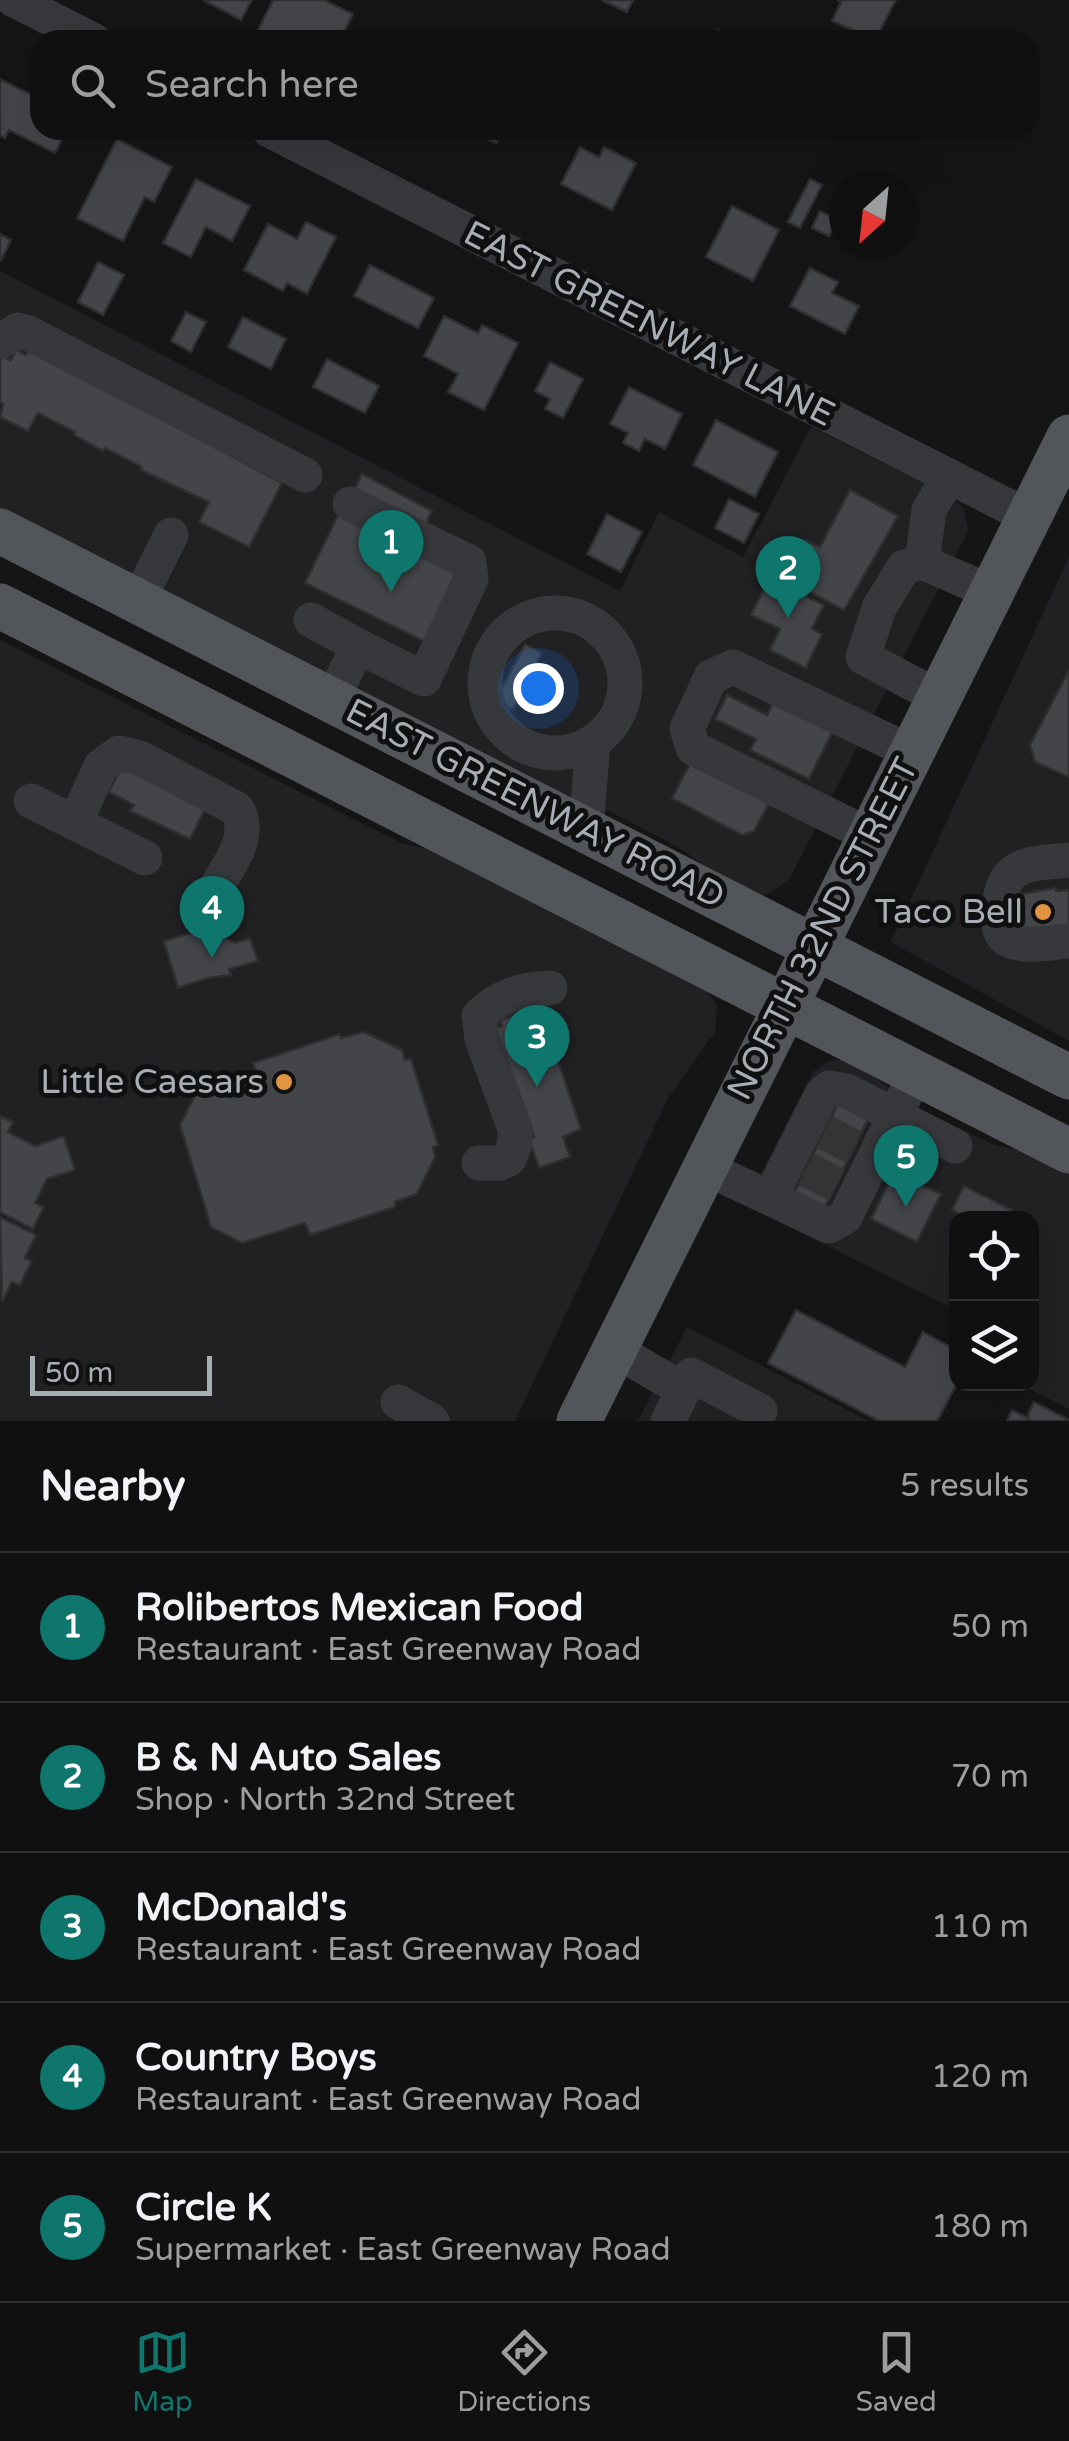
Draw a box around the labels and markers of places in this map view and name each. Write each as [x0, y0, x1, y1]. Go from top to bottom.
pin: 1 [358, 510, 424, 592]
pin: 2 [756, 536, 820, 618]
pin: 4 [180, 876, 244, 958]
place label: Taco Bell [875, 891, 1023, 933]
marker: Taco Bell [1032, 901, 1054, 923]
pin: 3 [504, 1004, 570, 1087]
place label: Little Caesars [40, 1061, 264, 1103]
marker: Little Caesars [273, 1071, 295, 1093]
pin: 5 [874, 1124, 938, 1207]

